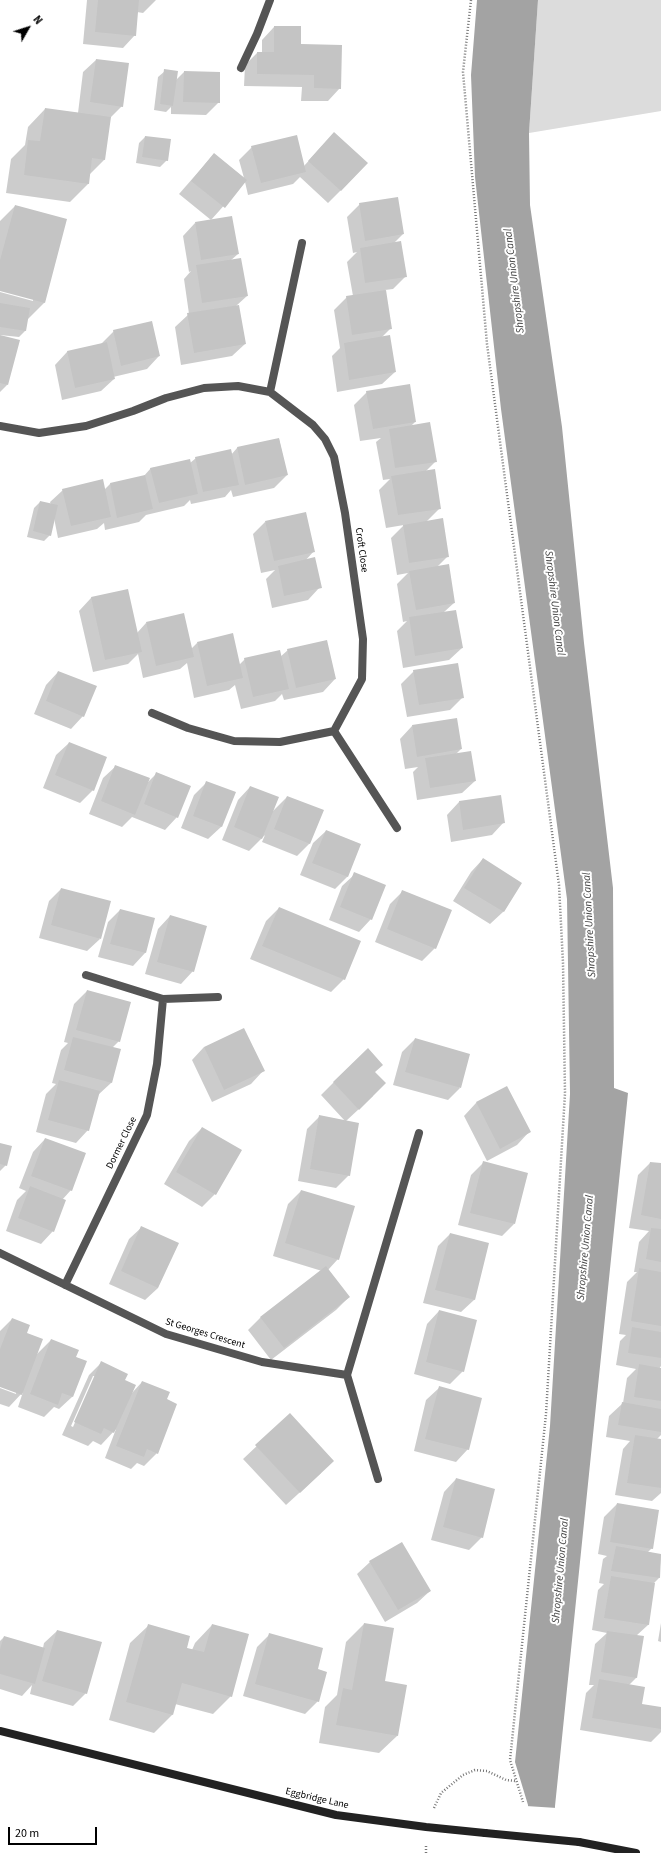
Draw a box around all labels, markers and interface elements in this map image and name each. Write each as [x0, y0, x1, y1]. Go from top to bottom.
north arrow [8, 8, 48, 48]
text: N [30, 13, 46, 28]
water label: Shropshire Union Canal [502, 228, 528, 334]
street label: Croft Close [352, 527, 370, 573]
water label: Shropshire Union Canal [541, 550, 567, 656]
water label: Shropshire Union Canal [581, 872, 599, 978]
street label: Dormer Close [104, 1115, 140, 1171]
water label: Shropshire Union Canal [575, 1195, 597, 1301]
street label: St Georges Crescent [164, 1316, 246, 1352]
water label: Shropshire Union Canal [550, 1518, 572, 1624]
street label: Eggbridge Lane [284, 1786, 350, 1812]
scale bar [10, 1819, 99, 1845]
text: 20 m [15, 1825, 39, 1842]

